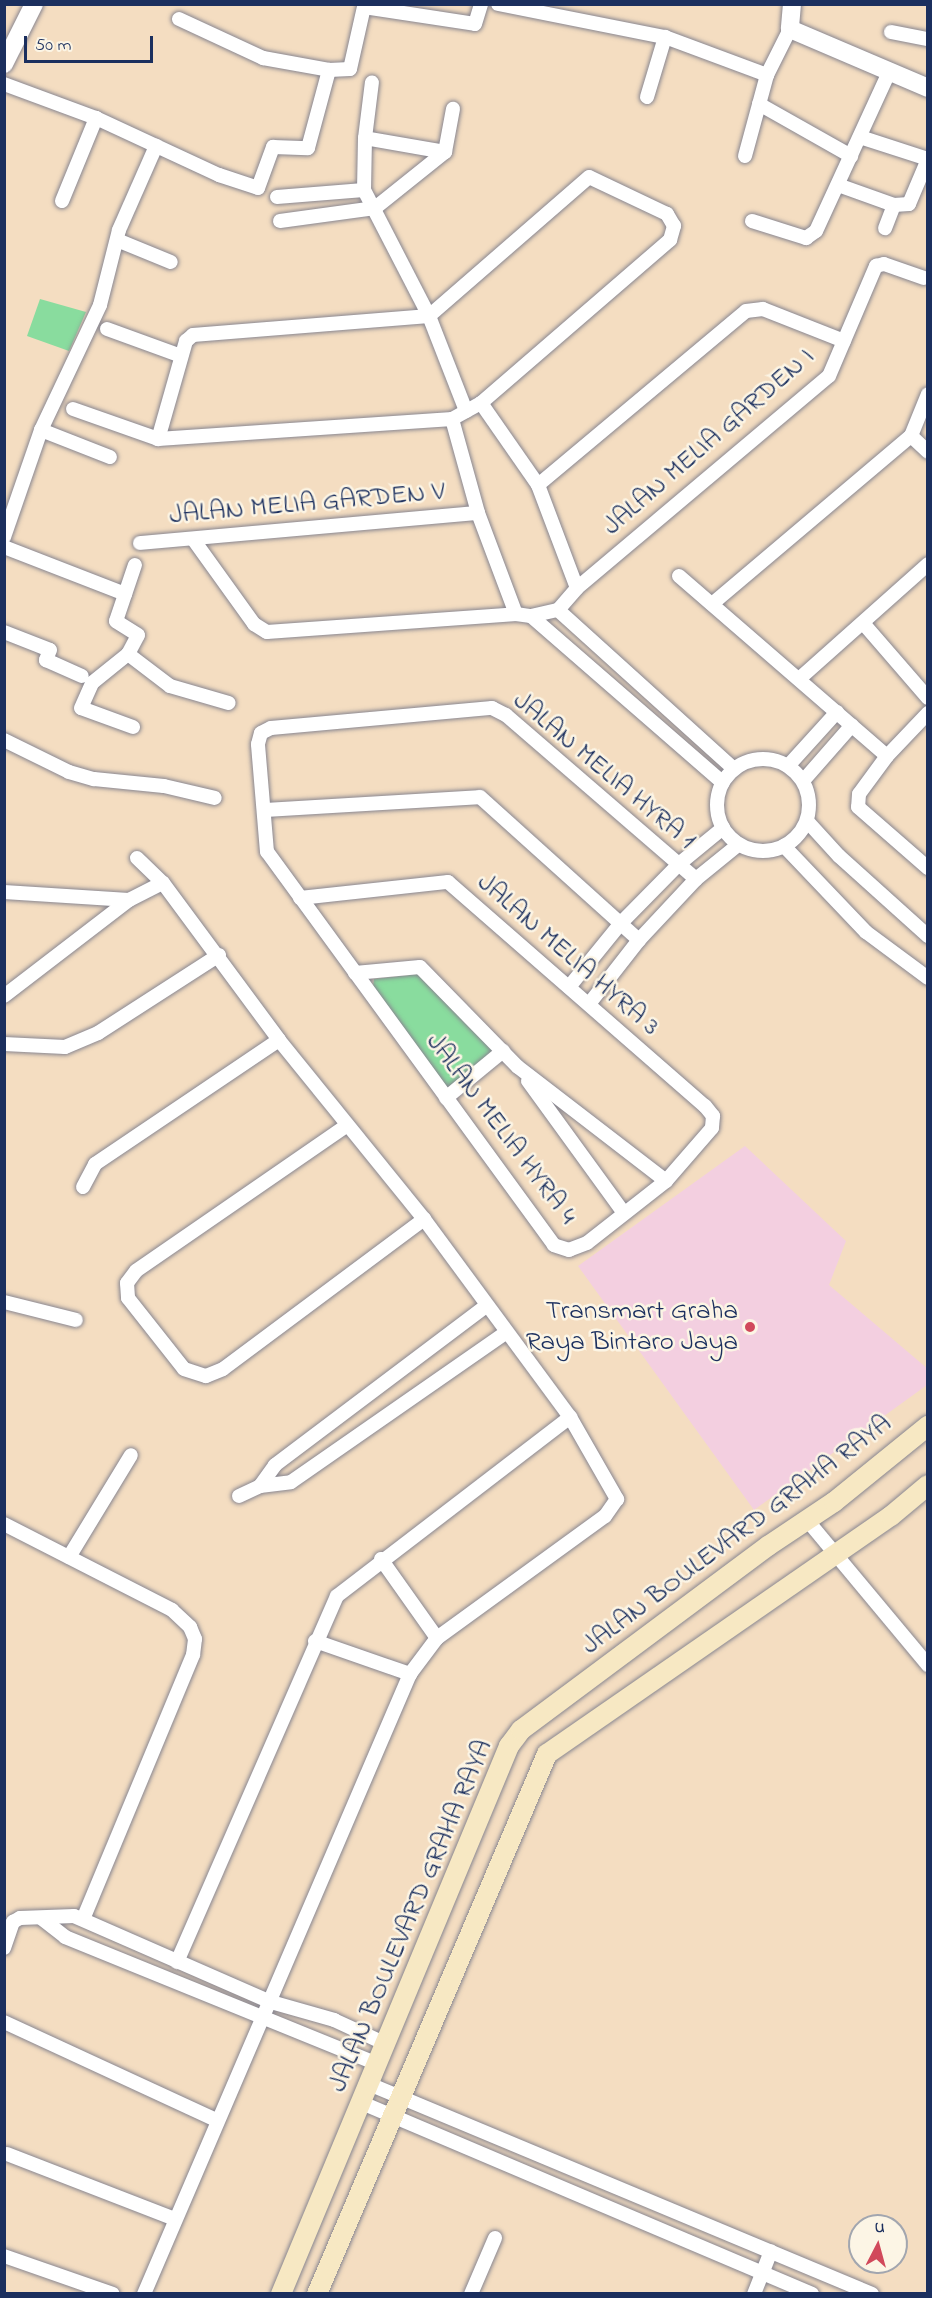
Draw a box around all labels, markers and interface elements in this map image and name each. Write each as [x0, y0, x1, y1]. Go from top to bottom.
scale bar [27, 24, 156, 62]
text: 50 m [35, 33, 72, 59]
street label: JALAN MELIA GARDEN I [597, 341, 821, 543]
street label: JALAN MELIA GARDEN V [168, 476, 446, 532]
street label: JALAN MELIA HYRA 1 [506, 685, 702, 857]
street label: JALAN MELIA HYRA 3 [470, 867, 666, 1043]
street label: JALAN MELIA HYRA 4 [418, 1027, 584, 1231]
place label: Transmart Graha Raya Bintaro Jaya [526, 1295, 738, 1358]
marker: Transmart Graha Raya Bintaro Jaya [743, 1320, 757, 1334]
street label: JALAN BOULEVARD GRAHA RAYA [576, 1408, 898, 1662]
street label: JALAN BOULEVARD GRAHA RAYA [322, 1735, 500, 2097]
north arrow [848, 2214, 908, 2274]
text: U [873, 2216, 886, 2241]

